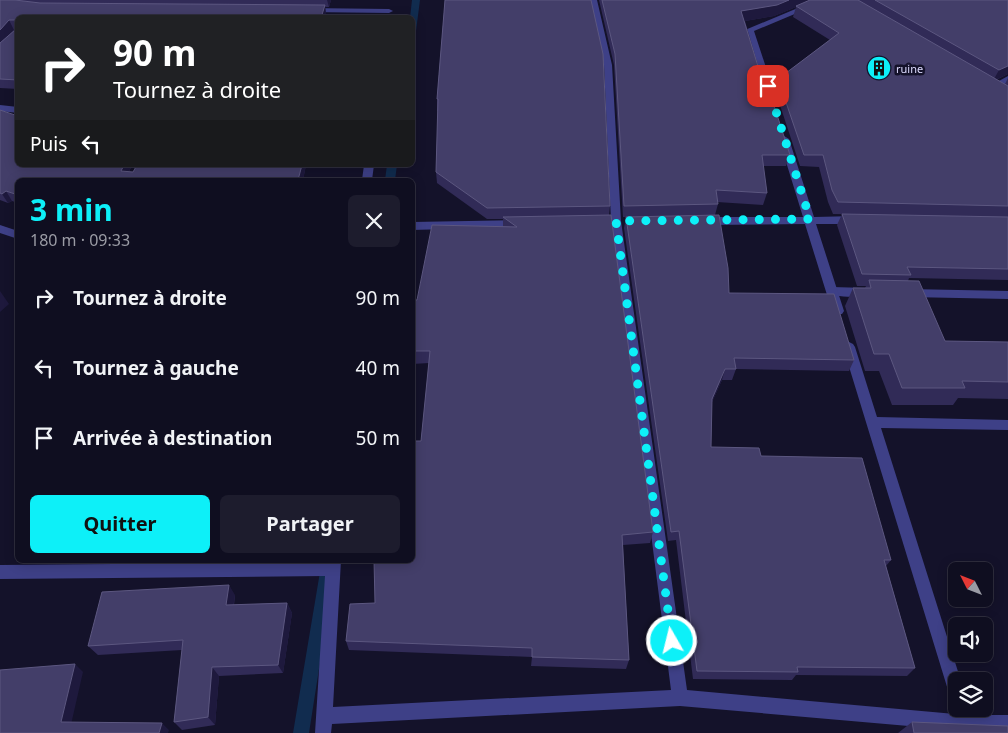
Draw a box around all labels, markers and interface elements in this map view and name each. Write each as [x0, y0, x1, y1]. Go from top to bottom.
text: 90 m [113, 29, 196, 76]
icon: right [30, 35, 95, 100]
building icon: ruine [866, 55, 892, 81]
place label: ruine [896, 61, 923, 76]
pin [747, 65, 789, 107]
icon: arrive [754, 72, 782, 100]
text: Tournez à droite [113, 74, 281, 104]
icon: left [77, 130, 105, 158]
text: Puis [30, 131, 67, 157]
text: 3 min [30, 189, 113, 230]
button: close [348, 195, 400, 247]
text: 180 m · 09:33 [30, 229, 130, 251]
icon: right [30, 284, 58, 312]
text: Tournez à droite [73, 285, 227, 311]
text: 90 m [356, 285, 400, 311]
icon: left [30, 354, 58, 382]
text: Tournez à gauche [73, 355, 239, 381]
text: 40 m [356, 355, 400, 381]
icon: arrive [30, 424, 58, 452]
text: Arrivée à destination [73, 425, 272, 451]
text: 50 m [356, 425, 400, 451]
button: Quitter [30, 495, 210, 553]
button: Partager [220, 495, 400, 553]
north arrow [948, 562, 992, 608]
map controls [948, 562, 993, 717]
position arrow [645, 614, 697, 666]
button: sound [948, 617, 993, 662]
button: layers [948, 672, 993, 717]

